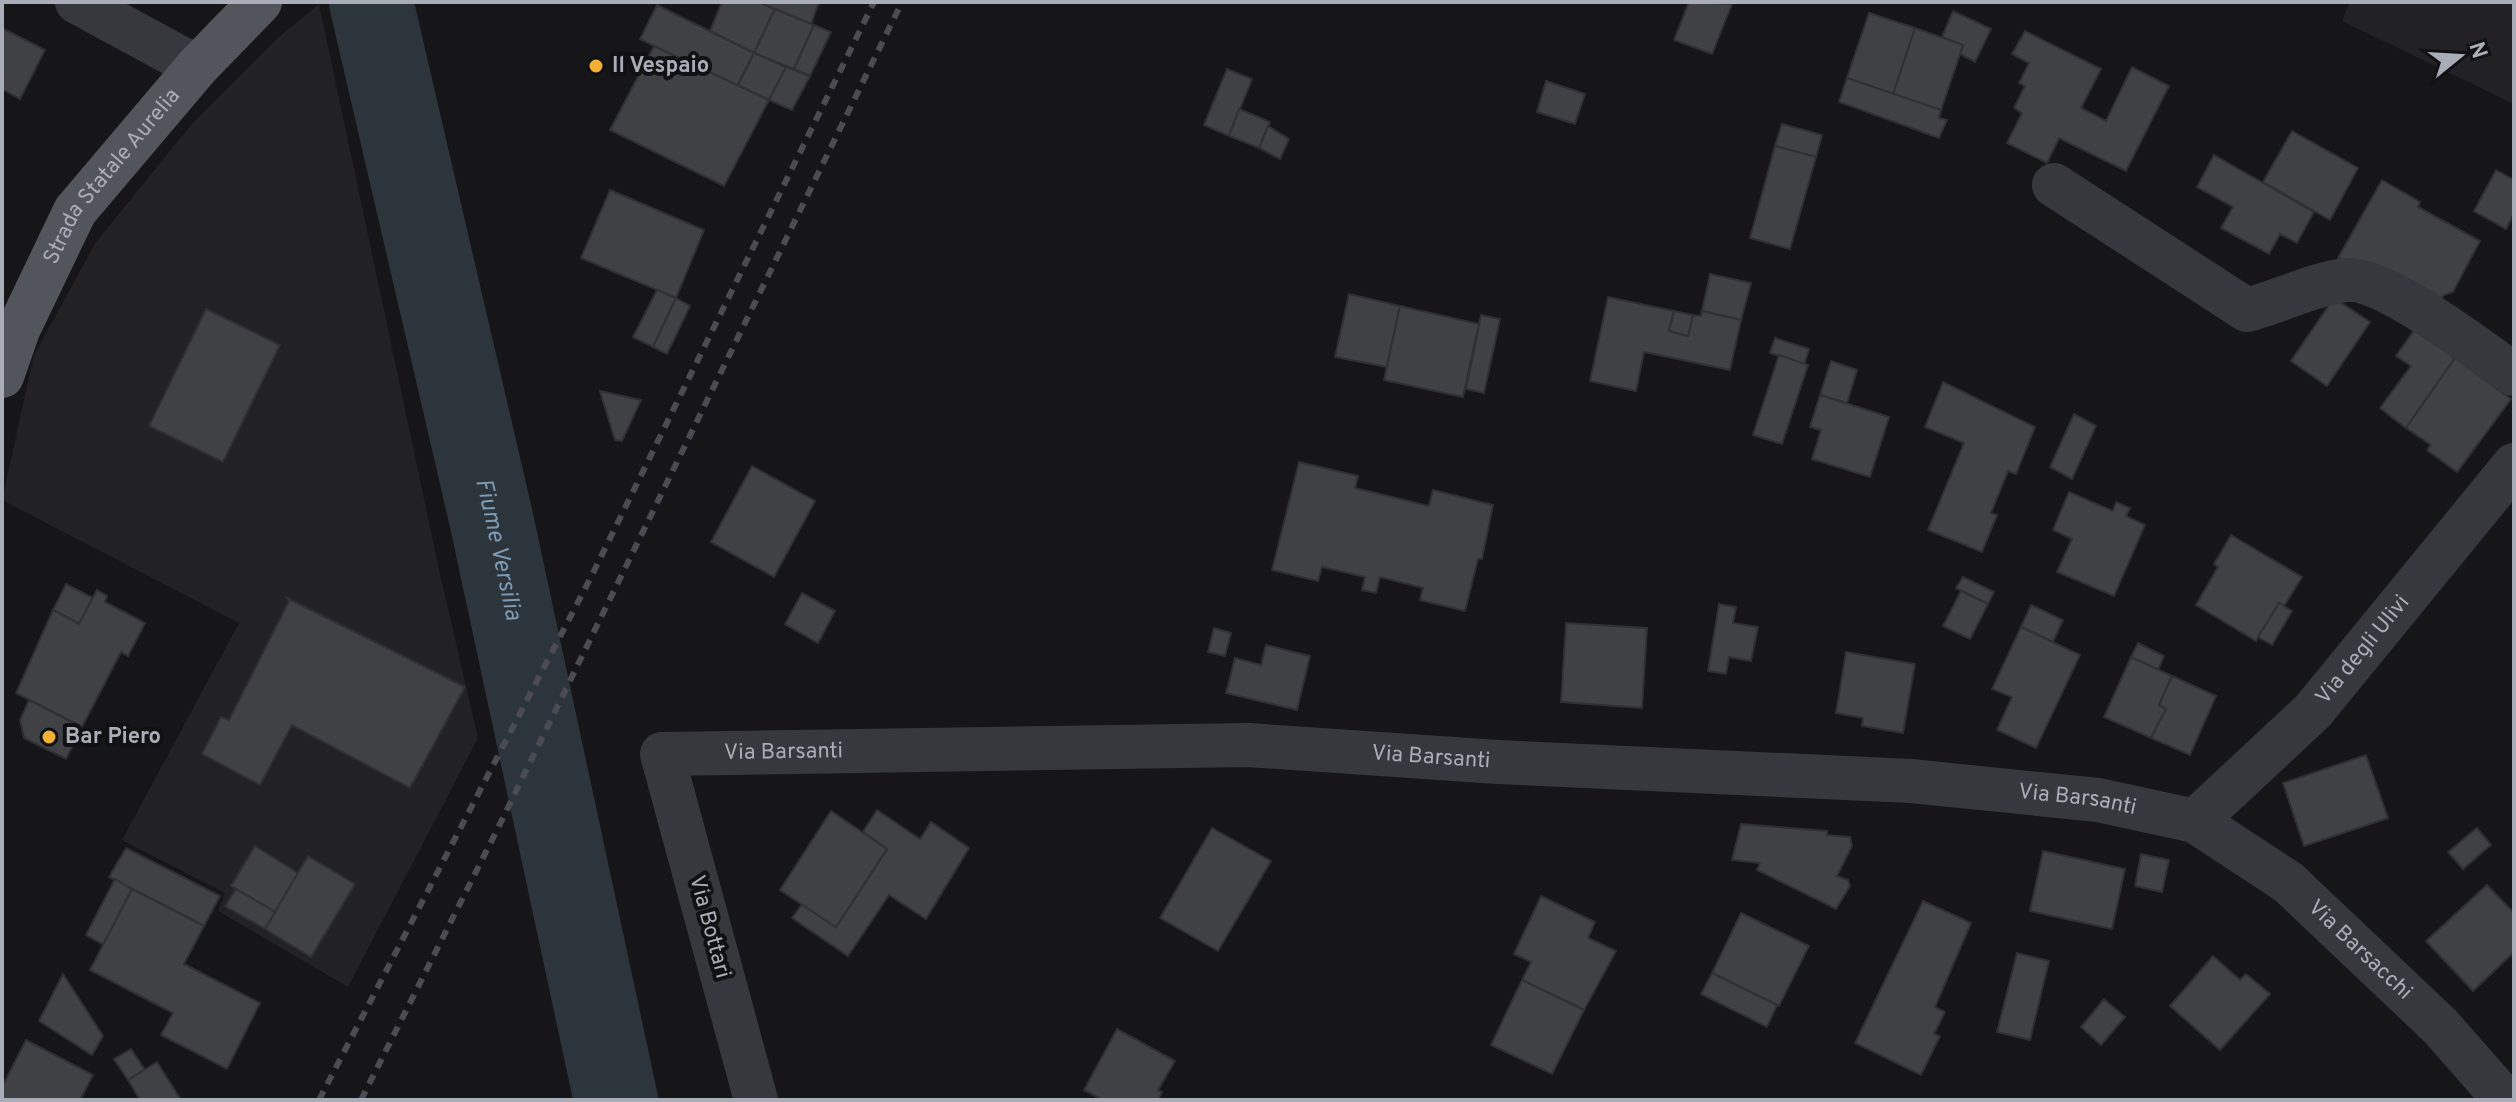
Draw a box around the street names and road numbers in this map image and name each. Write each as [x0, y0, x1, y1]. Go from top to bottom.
street label: Strada Statale Aurelia [38, 83, 186, 269]
street label: Via degli Ulivi [2310, 590, 2416, 710]
street label: Via Barsanti [724, 738, 843, 767]
street label: Via Barsanti [1371, 740, 1491, 775]
street label: Via Barsanti [2017, 778, 2139, 821]
street label: Via Bottari [682, 873, 736, 981]
street label: Via Barsacchi [2302, 894, 2418, 1006]

